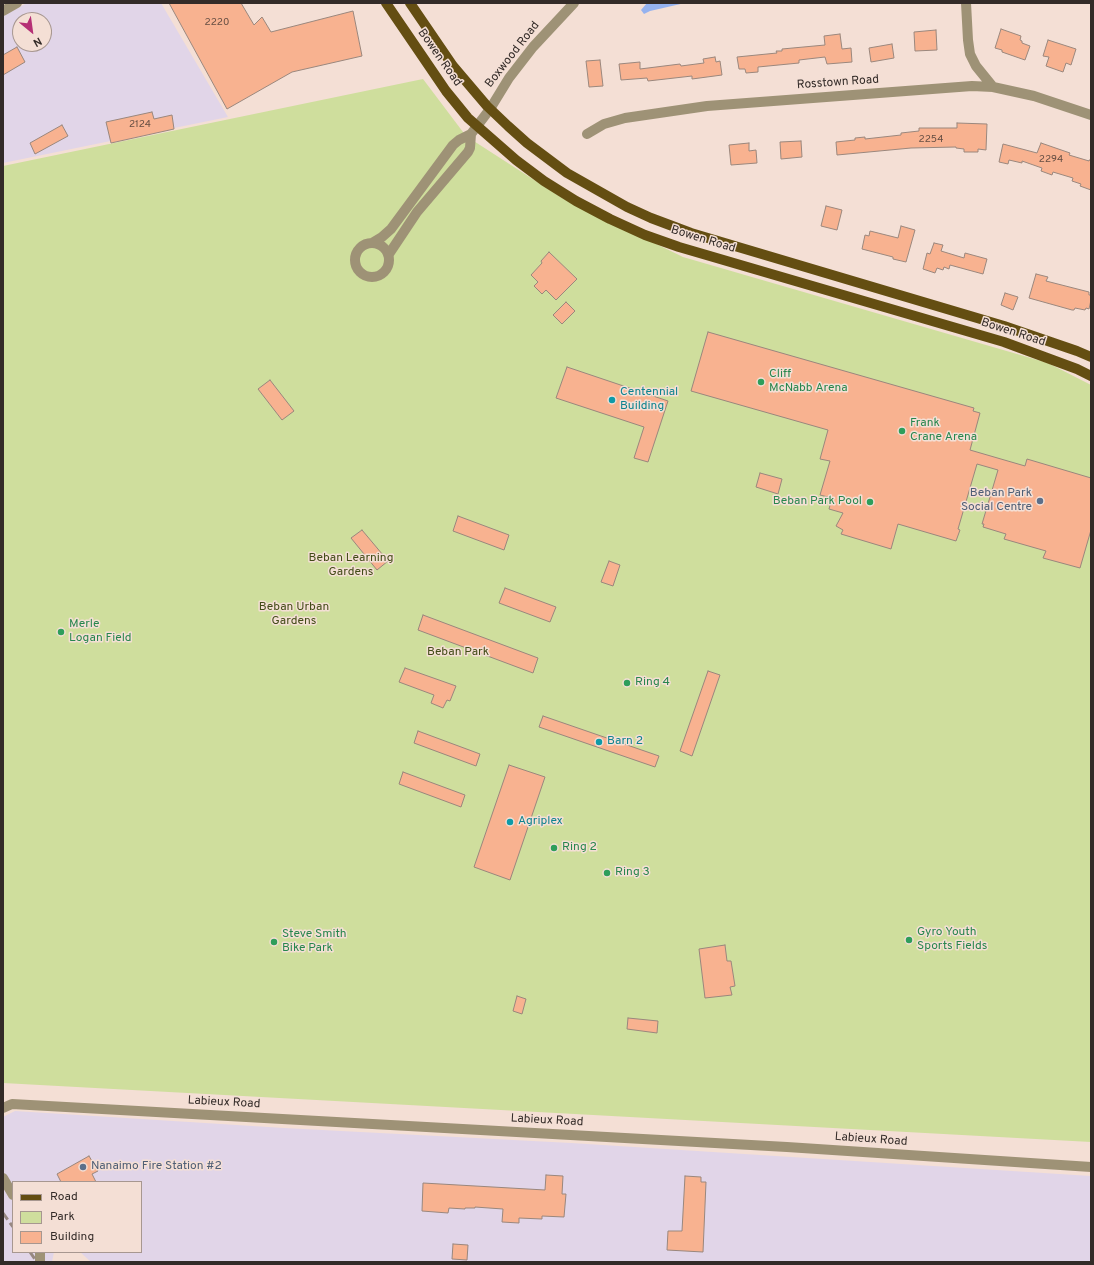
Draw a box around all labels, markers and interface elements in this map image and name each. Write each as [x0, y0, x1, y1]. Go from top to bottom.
north arrow [12, 12, 52, 52]
house number: 2220 [205, 17, 229, 29]
street label: Boxwood Road [483, 19, 543, 91]
street label: Bowen Road [414, 26, 464, 90]
text: N [30, 34, 44, 50]
street label: Rosstown Road [796, 73, 880, 93]
house number: 2124 [129, 119, 151, 131]
house number: 2254 [919, 134, 943, 146]
house number: 2294 [1039, 154, 1063, 166]
street label: Bowen Road [669, 223, 737, 257]
street label: Bowen Road [979, 316, 1047, 350]
place label: Cliff McNabb Arena [769, 368, 848, 396]
marker: Cliff McNabb Arena [756, 377, 766, 387]
place label: Centennial Building [620, 386, 678, 414]
marker: Centennial Building [607, 395, 617, 405]
place label: Frank Crane Arena [910, 417, 977, 445]
marker: Frank Crane Arena [897, 426, 907, 436]
place label: Beban Park Social Centre [961, 487, 1032, 515]
place label: Beban Park Pool [773, 495, 862, 509]
marker: Beban Park Social Centre [1035, 496, 1045, 506]
marker: Beban Park Pool [865, 497, 875, 507]
park label: Beban Learning Gardens [308, 552, 394, 580]
park label: Beban Urban Gardens [259, 601, 329, 629]
place label: Merle Logan Field [69, 618, 132, 646]
marker: Merle Logan Field [56, 627, 66, 637]
park label: Beban Park [427, 646, 489, 660]
place label: Ring 4 [635, 676, 670, 690]
marker: Ring 4 [622, 678, 632, 688]
place label: Barn 2 [607, 735, 643, 749]
marker: Barn 2 [594, 737, 604, 747]
place label: Agriplex [518, 815, 563, 829]
marker: Agriplex [505, 817, 515, 827]
place label: Ring 2 [562, 841, 597, 855]
marker: Ring 2 [549, 843, 559, 853]
place label: Ring 3 [615, 866, 650, 880]
marker: Ring 3 [602, 868, 612, 878]
place label: Gyro Youth Sports Fields [917, 926, 987, 954]
place label: Steve Smith Bike Park [282, 928, 347, 956]
marker: Gyro Youth Sports Fields [904, 935, 914, 945]
marker: Steve Smith Bike Park [269, 937, 279, 947]
street label: Labieux Road [187, 1094, 261, 1112]
street label: Labieux Road [510, 1112, 584, 1130]
street label: Labieux Road [834, 1130, 908, 1150]
place label: Nanaimo Fire Station #2 [91, 1160, 222, 1174]
marker: Nanaimo Fire Station #2 [78, 1162, 88, 1172]
legend [12, 1181, 142, 1253]
text: Road [50, 1189, 78, 1205]
text: Park [50, 1209, 75, 1225]
text: Building [50, 1229, 94, 1245]

